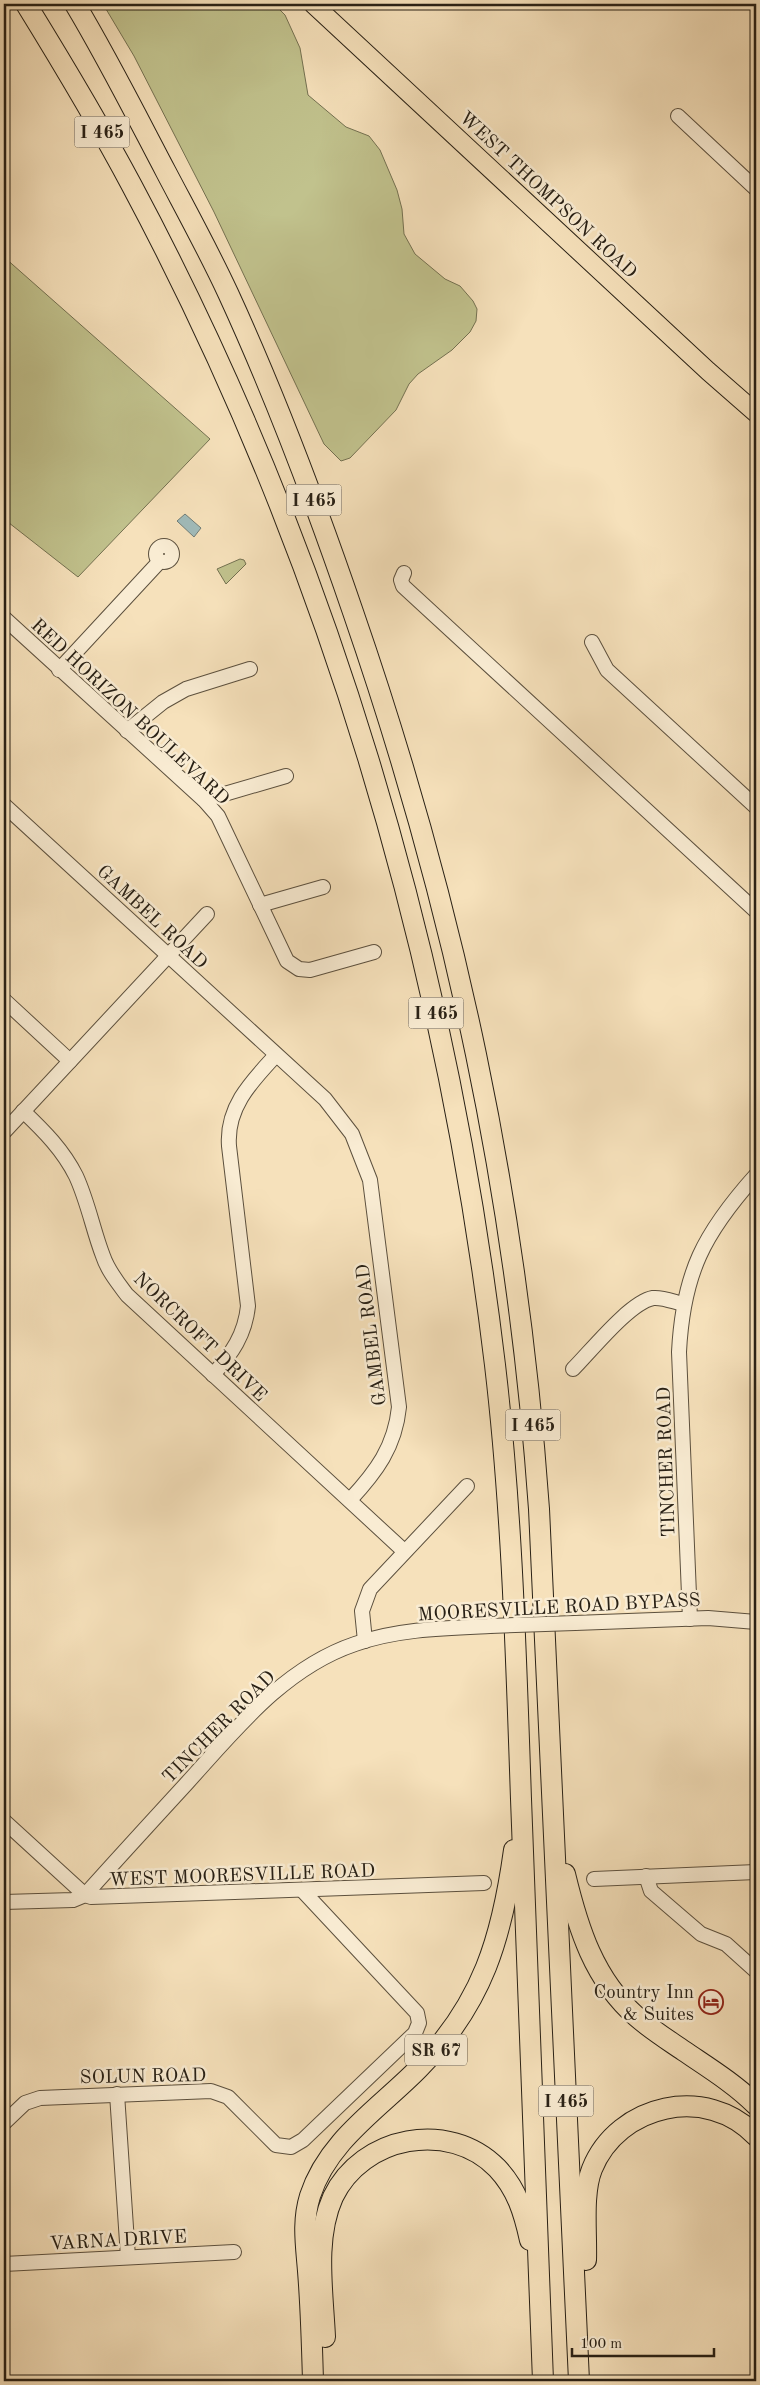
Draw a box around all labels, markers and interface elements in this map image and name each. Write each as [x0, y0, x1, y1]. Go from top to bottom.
street label: WEST THOMPSON ROAD [455, 109, 640, 283]
road number: I 465 [74, 116, 130, 148]
road number: I 465 [286, 484, 342, 516]
street label: RED HORIZON BOULEVARD [27, 616, 232, 810]
street label: GAMBEL ROAD [93, 862, 210, 974]
road number: I 465 [408, 998, 464, 1028]
street label: GAMBEL ROAD [354, 1263, 391, 1407]
street label: NORCROFT DRIVE [129, 1270, 269, 1406]
street label: TINCHER ROAD [655, 1386, 680, 1537]
road number: I 465 [506, 1410, 560, 1440]
street label: MOORESVILLE ROAD BYPASS [417, 1592, 701, 1625]
street label: TINCHER ROAD [160, 1668, 280, 1788]
street label: WEST MOORESVILLE ROAD [109, 1862, 375, 1891]
place label: Country Inn & Suites [594, 1984, 694, 2025]
hotel icon: Country Inn & Suites [698, 1989, 724, 2015]
road number: SR 67 [405, 2034, 467, 2066]
street label: SOLUN ROAD [80, 2067, 206, 2088]
road number: I 465 [538, 2086, 594, 2116]
street label: VARNA DRIVE [49, 2228, 187, 2255]
scale bar [572, 2325, 715, 2357]
text: 100 m [580, 2337, 622, 2352]

